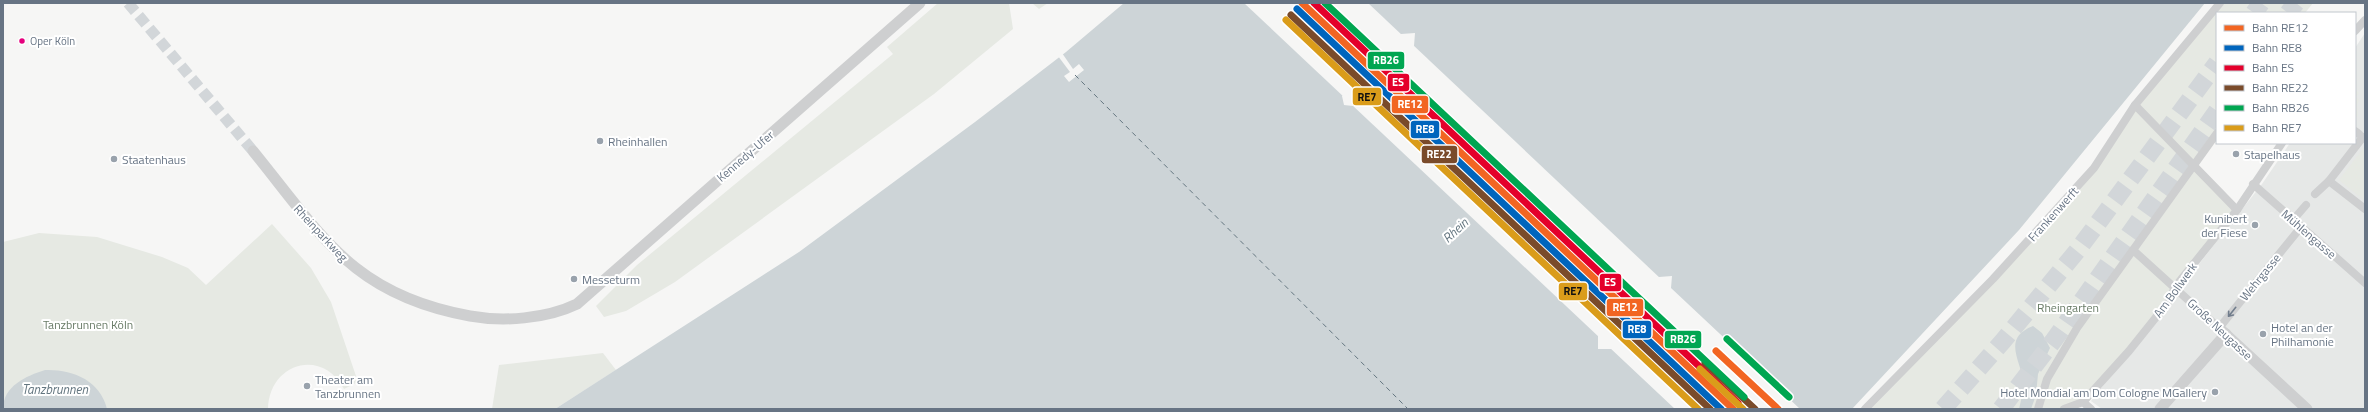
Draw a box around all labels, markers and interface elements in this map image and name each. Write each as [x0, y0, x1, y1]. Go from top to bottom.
legend [2216, 12, 2356, 144]
text: Bahn RE12 [2252, 18, 2308, 37]
place label: Oper Köln [30, 33, 75, 49]
marker: Oper Köln [17, 36, 27, 46]
text: Bahn RE8 [2252, 38, 2302, 57]
line badge: RB26 [1367, 51, 1405, 70]
text: RB26 [1373, 52, 1399, 68]
text: Bahn ES [2252, 58, 2294, 77]
line badge: ES [1387, 73, 1410, 92]
text: ES [1392, 74, 1404, 90]
text: Bahn RE22 [2252, 78, 2308, 97]
line badge: RE7 [1352, 87, 1382, 106]
text: RE7 [1357, 89, 1377, 105]
line badge: RE12 [1391, 95, 1429, 114]
text: RE12 [1397, 96, 1423, 112]
text: Bahn RB26 [2252, 98, 2309, 117]
text: Bahn RE7 [2252, 118, 2302, 137]
line badge: RE8 [1410, 120, 1440, 139]
text: RE8 [1415, 121, 1435, 137]
street label: Kennedy-Ufer [712, 126, 778, 186]
place label: Rheinhallen [608, 132, 667, 151]
marker: Rheinhallen [595, 136, 605, 146]
line badge: RE22 [1421, 145, 1458, 164]
place label: Stapelhaus [2244, 145, 2301, 164]
text: RE22 [1426, 146, 1452, 162]
marker: Stapelhaus [2231, 149, 2241, 159]
place label: Staatenhaus [122, 150, 186, 169]
marker: Staatenhaus [109, 154, 119, 164]
street label: Frankenwerft [2023, 182, 2083, 246]
street label: Rheinparkweg [289, 200, 353, 266]
street label: Mühlengasse [2277, 205, 2341, 263]
place label: Kunibert der Fiese [2201, 209, 2248, 242]
water label: Rhein [1438, 212, 1473, 247]
marker: Kunibert der Fiese [2250, 220, 2260, 230]
street label: Wehrgasse [2235, 249, 2285, 305]
street label: Am Bollwerk [2148, 258, 2202, 322]
place label: Messeturm [582, 270, 640, 289]
line badge: ES [1599, 273, 1622, 292]
marker: Messeturm [569, 274, 579, 284]
text: ES [1604, 274, 1616, 290]
line badge: RE7 [1558, 282, 1588, 301]
text: RE7 [1563, 283, 1583, 299]
street label: Große Neugasse [2183, 294, 2257, 364]
line badge: RE12 [1606, 298, 1644, 317]
park label: Rheingarten [2037, 298, 2099, 317]
text: RE12 [1612, 299, 1638, 315]
one-way arrow [2228, 306, 2237, 317]
park label: Tanzbrunnen Köln [43, 315, 133, 334]
place label: Hotel an der Philhamonie [2271, 318, 2334, 351]
line badge: RE8 [1622, 320, 1652, 339]
text: RE8 [1627, 321, 1647, 337]
marker: Hotel an der Philhamonie [2258, 329, 2268, 339]
line badge: RB26 [1664, 330, 1702, 349]
text: RB26 [1670, 331, 1696, 347]
place label: Theater am Tanzbrunnen [315, 370, 380, 403]
water label: Tanzbrunnen [22, 379, 89, 399]
marker: Theater am Tanzbrunnen [302, 381, 312, 391]
place label: Hotel Mondial am Dom Cologne MGallery [2000, 383, 2207, 402]
marker: Hotel Mondial am Dom Cologne MGallery [2210, 387, 2220, 397]

